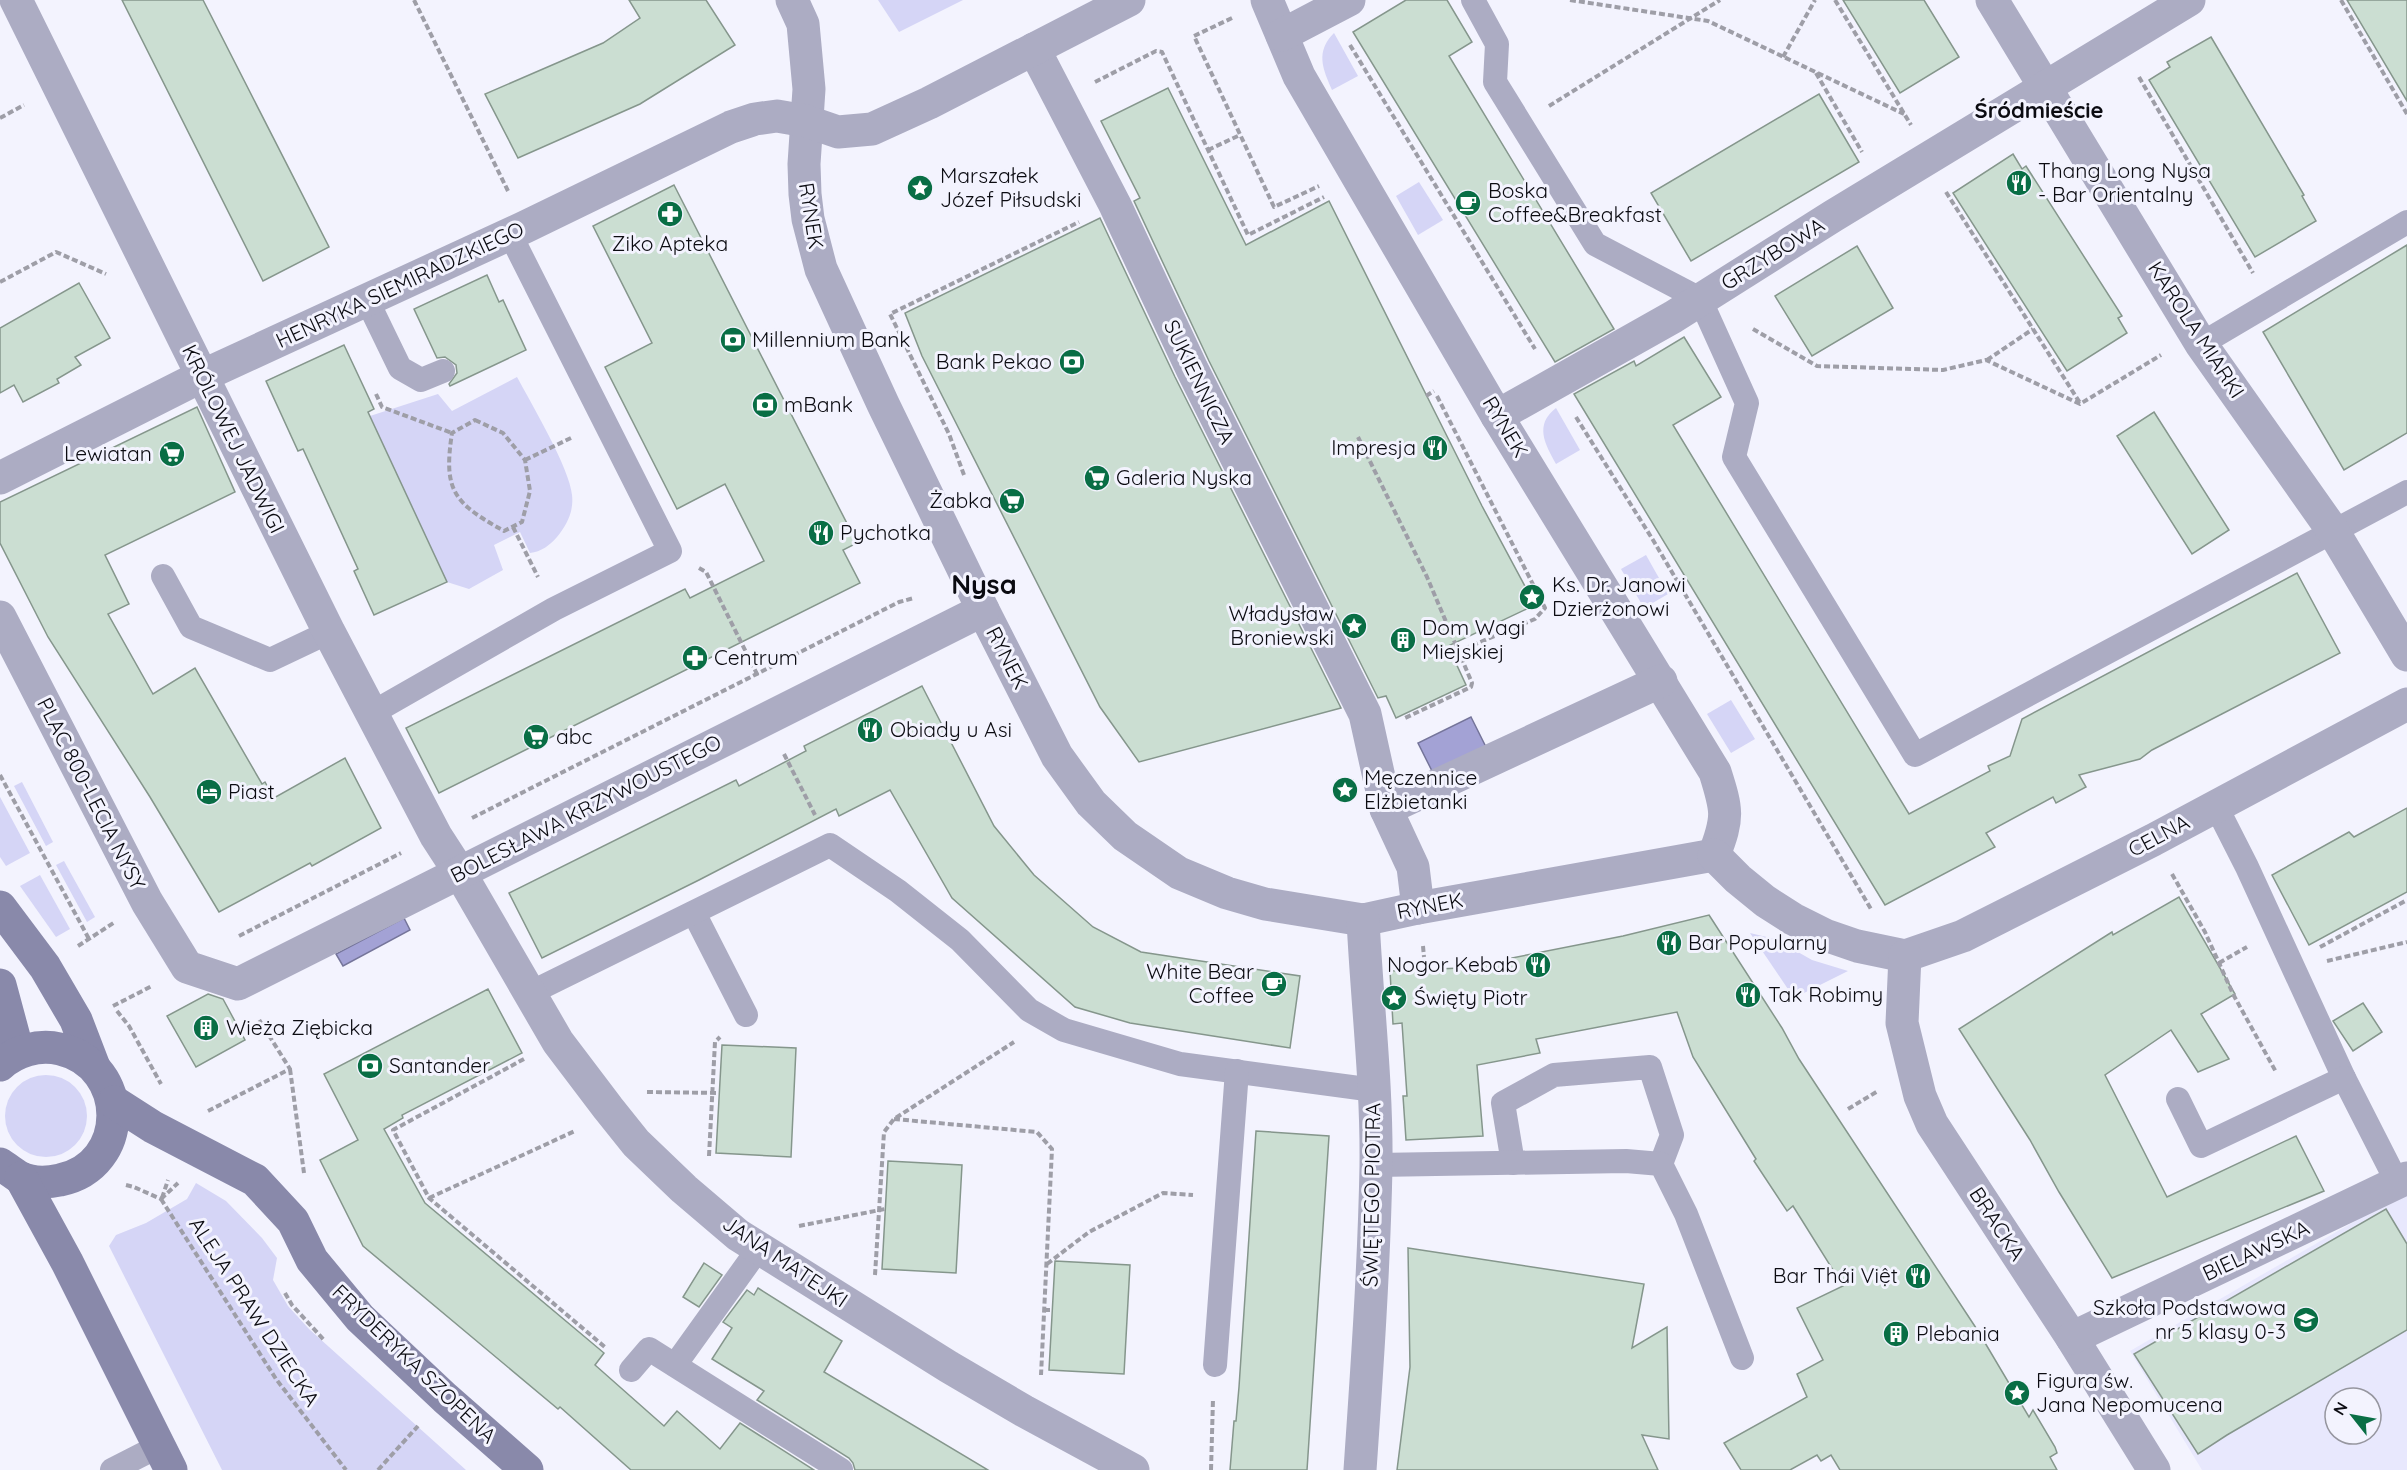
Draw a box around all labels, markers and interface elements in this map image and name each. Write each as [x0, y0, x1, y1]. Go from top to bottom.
district label: Śródmieście [1975, 96, 2103, 124]
place label: Thang Long Nysa - Bar Orientalny [2038, 157, 2211, 207]
place label: Marszałek Józef Piłsudski [940, 162, 1081, 212]
restaurant icon: Thang Long Nysa - Bar Orientalny [2004, 168, 2034, 198]
place icon: Marszałek Józef Piłsudski [905, 173, 935, 203]
place label: Boska Coffee&Breakfast [1488, 177, 1662, 227]
street label: RYNEK [794, 181, 830, 251]
cafe icon: Boska Coffee&Breakfast [1453, 188, 1483, 218]
pharmacy icon: Ziko Apteka [655, 199, 685, 229]
street label: GRZYBOWA [1716, 211, 1829, 295]
street label: HENRYKA SIEMIRADZKIEGO [271, 215, 528, 353]
place label: Ziko Apteka [612, 230, 728, 256]
street label: KAROLA MIARKI [2143, 256, 2251, 403]
street label: SUKIENNICZA [1159, 315, 1241, 448]
bank icon: Millennium Bank [718, 325, 748, 355]
place label: Millennium Bank [752, 326, 911, 352]
street label: KRÓLOWEJ JADWIGI [177, 340, 291, 537]
bank icon: Bank Pekao [1057, 347, 1087, 377]
place label: Bank Pekao [936, 348, 1052, 374]
bank icon: mBank [750, 390, 780, 420]
place label: mBank [784, 391, 853, 417]
street label: RYNEK [1478, 391, 1534, 462]
restaurant icon: Impresja [1420, 433, 1450, 463]
place label: Impresja [1331, 434, 1416, 460]
supermarket icon: Lewiatan [157, 439, 187, 469]
place label: Lewiatan [64, 440, 152, 466]
supermarket icon: Galeria Nyska [1082, 463, 1112, 493]
place label: Galeria Nyska [1116, 464, 1252, 490]
supermarket icon: Żabka [997, 486, 1027, 516]
place label: Żabka [929, 487, 992, 513]
restaurant icon: Pychotka [806, 518, 836, 548]
place label: Pychotka [840, 519, 931, 545]
district label: Nysa [951, 567, 1017, 601]
place label: Ks. Dr. Janowi Dzierżonowi [1552, 571, 1686, 621]
place icon: Ks. Dr. Janowi Dzierżonowi [1517, 582, 1547, 612]
place label: Władysław Broniewski [1229, 600, 1334, 650]
place icon: Władysław Broniewski [1339, 611, 1369, 641]
place label: Dom Wagi Miejskiej [1422, 614, 1525, 664]
street label: RYNEK [981, 622, 1035, 693]
building icon: Dom Wagi Miejskiej [1388, 625, 1418, 655]
pharmacy icon: Centrum [680, 643, 710, 673]
place label: Centrum [714, 644, 798, 670]
street label: PLAC 800-LECIA NYSY [32, 693, 152, 894]
restaurant icon: Obiady u Asi [855, 715, 885, 745]
place label: Obiady u Asi [890, 716, 1012, 742]
supermarket icon: abc [521, 722, 551, 752]
place label: abc [556, 723, 592, 749]
street label: BOLESŁAWA KRZYWOUSTEGO [446, 728, 725, 888]
place label: Męczennice Elżbietanki [1364, 764, 1477, 814]
place icon: Męczennice Elżbietanki [1330, 775, 1360, 805]
hotel icon: Piast [194, 777, 224, 807]
place label: Piast [228, 778, 275, 804]
street label: CELNA [2123, 808, 2194, 862]
street label: RYNEK [1395, 886, 1465, 924]
restaurant icon: Bar Popularny [1654, 928, 1684, 958]
place label: Bar Popularny [1688, 929, 1827, 955]
restaurant icon: Nogor Kebab [1523, 950, 1553, 980]
place label: Nogor Kebab [1387, 951, 1518, 977]
place label: White Bear Coffee [1146, 958, 1254, 1008]
cafe icon: White Bear Coffee [1259, 969, 1289, 999]
restaurant icon: Tak Robimy [1733, 980, 1763, 1010]
place label: Tak Robimy [1768, 981, 1883, 1007]
place icon: Święty Piotr [1379, 983, 1409, 1013]
place label: Święty Piotr [1414, 984, 1528, 1010]
building icon: Wieża Ziębicka [191, 1013, 221, 1043]
place label: Wieża Ziębicka [226, 1014, 373, 1040]
bank icon: Santander [355, 1051, 385, 1081]
place label: Santander [389, 1052, 490, 1078]
street label: ŚWIĘTEGO PIOTRA [1356, 1103, 1386, 1287]
street label: BRACKA [1964, 1182, 2031, 1265]
street label: JANA MATEJKI [718, 1210, 853, 1313]
street label: ALEJA PRAW DZIECKA [184, 1212, 326, 1411]
street label: BIELAWSKA [2198, 1214, 2313, 1286]
restaurant icon: Bar Thái Việt [1903, 1261, 1933, 1291]
place label: Bar Thái Việt [1773, 1262, 1898, 1288]
street label: FRYDERYKA SZOPENA [327, 1278, 502, 1448]
place label: Szkoła Podstawowa nr 5 klasy 0-3 [2093, 1294, 2286, 1344]
school or university icon: Szkoła Podstawowa nr 5 klasy 0-3 [2291, 1305, 2321, 1335]
building icon: Plebania [1881, 1319, 1911, 1349]
place label: Plebania [1916, 1320, 2000, 1346]
place label: Figura św. Jana Nepomucena [2036, 1367, 2223, 1417]
place icon: Figura św. Jana Nepomucena [2002, 1378, 2032, 1408]
north arrow [2323, 1386, 2383, 1446]
text: N [2329, 1398, 2352, 1418]

